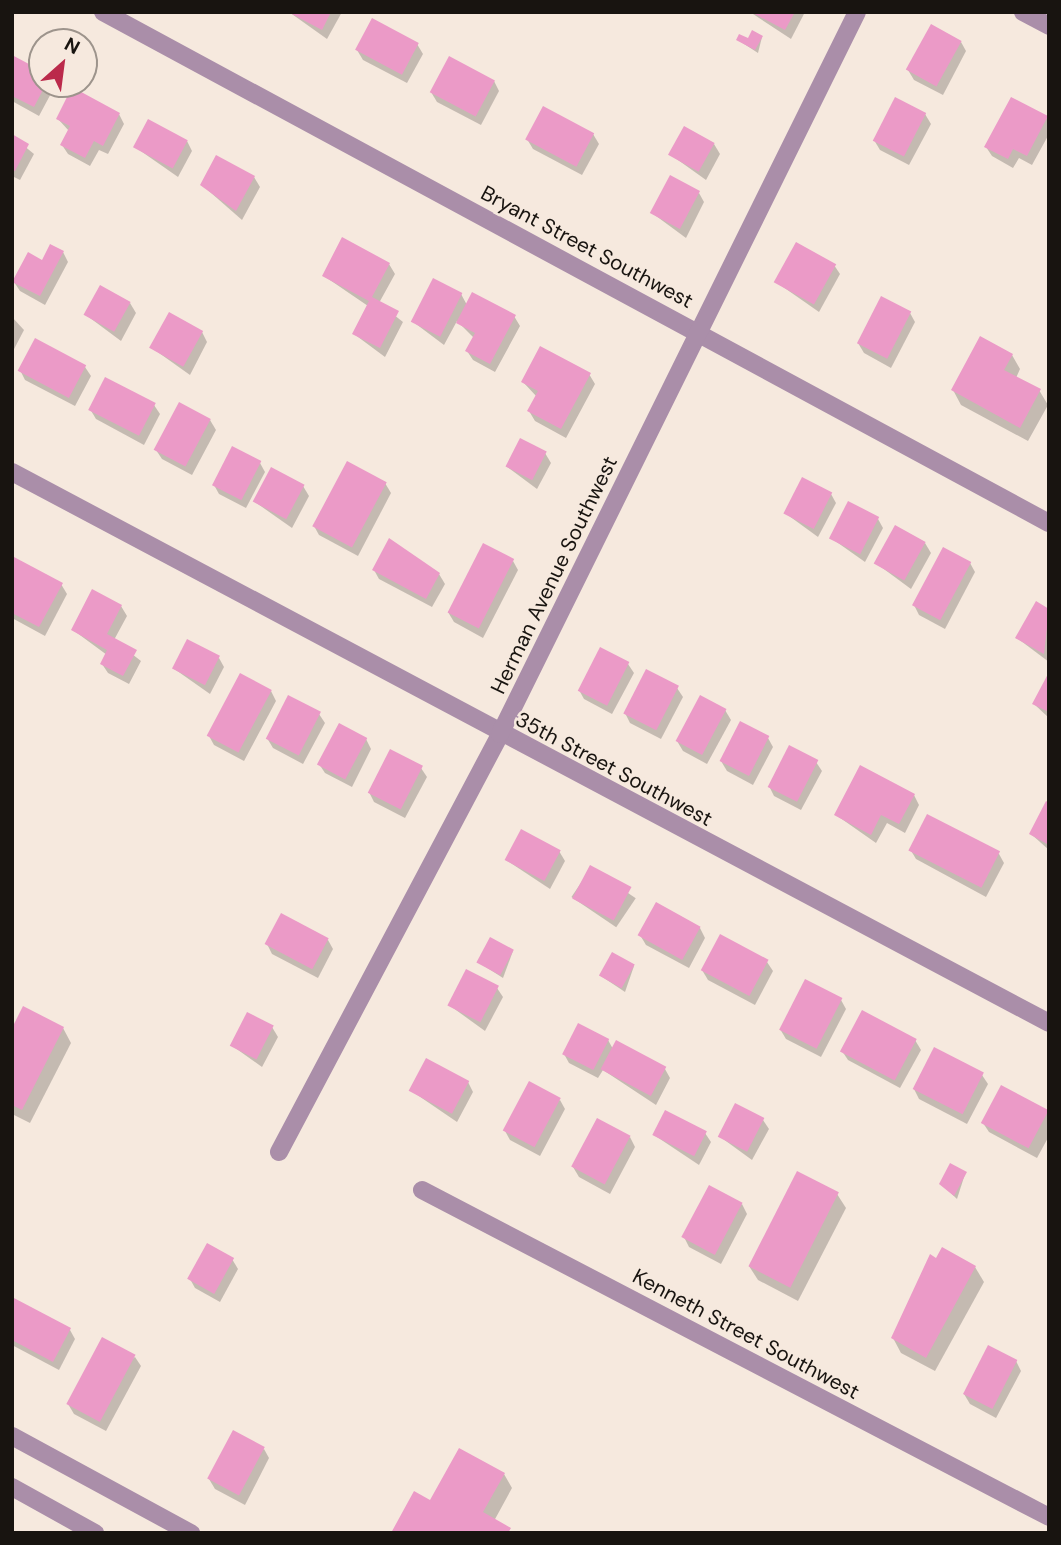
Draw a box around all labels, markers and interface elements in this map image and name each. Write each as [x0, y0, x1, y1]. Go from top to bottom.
north arrow [28, 28, 98, 98]
text: N [60, 31, 84, 60]
street label: Bryant Street Southwest [477, 180, 697, 314]
street label: Herman Avenue Southwest [485, 452, 623, 698]
street label: 35th Street Southwest [511, 706, 717, 832]
street label: Kenneth Street Southwest [628, 1263, 864, 1405]

